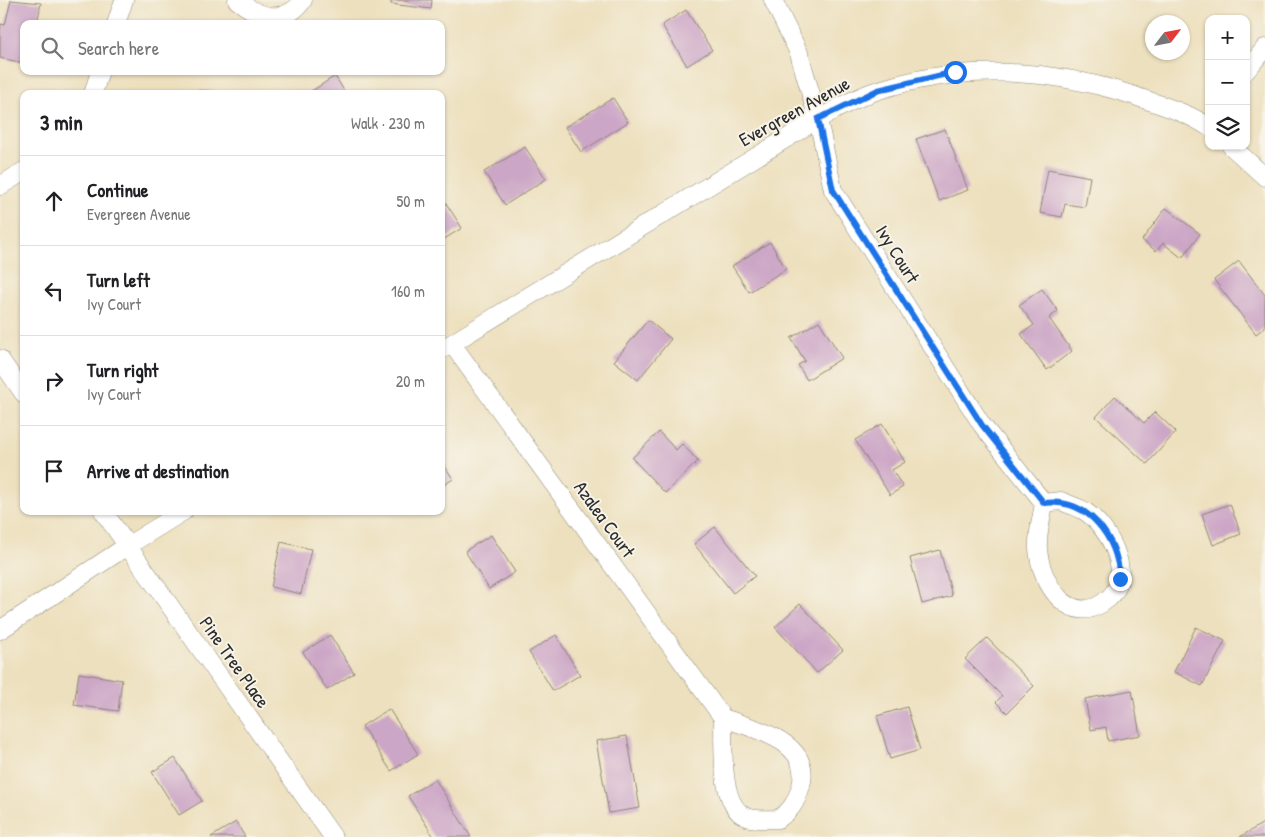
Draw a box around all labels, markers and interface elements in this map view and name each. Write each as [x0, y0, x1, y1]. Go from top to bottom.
north arrow [1145, 15, 1190, 60]
map controls [1205, 15, 1250, 150]
button: + [1205, 15, 1250, 60]
search box [20, 20, 445, 75]
icon: search [38, 34, 66, 62]
text: Search here [78, 35, 159, 61]
button: − [1205, 60, 1250, 105]
route start [944, 61, 967, 84]
street label: Evergreen Avenue [734, 70, 854, 152]
button: layers [1205, 105, 1250, 150]
text: 3 min [40, 108, 83, 137]
text: Walk · 230 m [351, 112, 425, 134]
text: Continue [87, 177, 148, 203]
icon: ahead [40, 187, 68, 215]
text: 50 m [397, 190, 425, 212]
text: Evergreen Avenue [87, 203, 191, 225]
street label: Ivy Court [870, 220, 926, 288]
text: Turn left [87, 267, 150, 293]
icon: left [40, 277, 68, 305]
text: 160 m [391, 280, 425, 302]
text: Ivy Court [87, 293, 141, 315]
text: Turn right [87, 357, 158, 383]
icon: right [40, 367, 68, 395]
text: 20 m [396, 370, 425, 392]
text: Ivy Court [87, 383, 141, 405]
icon: arrive [40, 457, 68, 485]
text: Arrive at destination [87, 458, 229, 484]
street label: Azalea Court [568, 475, 642, 563]
route end [1109, 568, 1132, 591]
street label: Pine Tree Place [194, 611, 276, 713]

